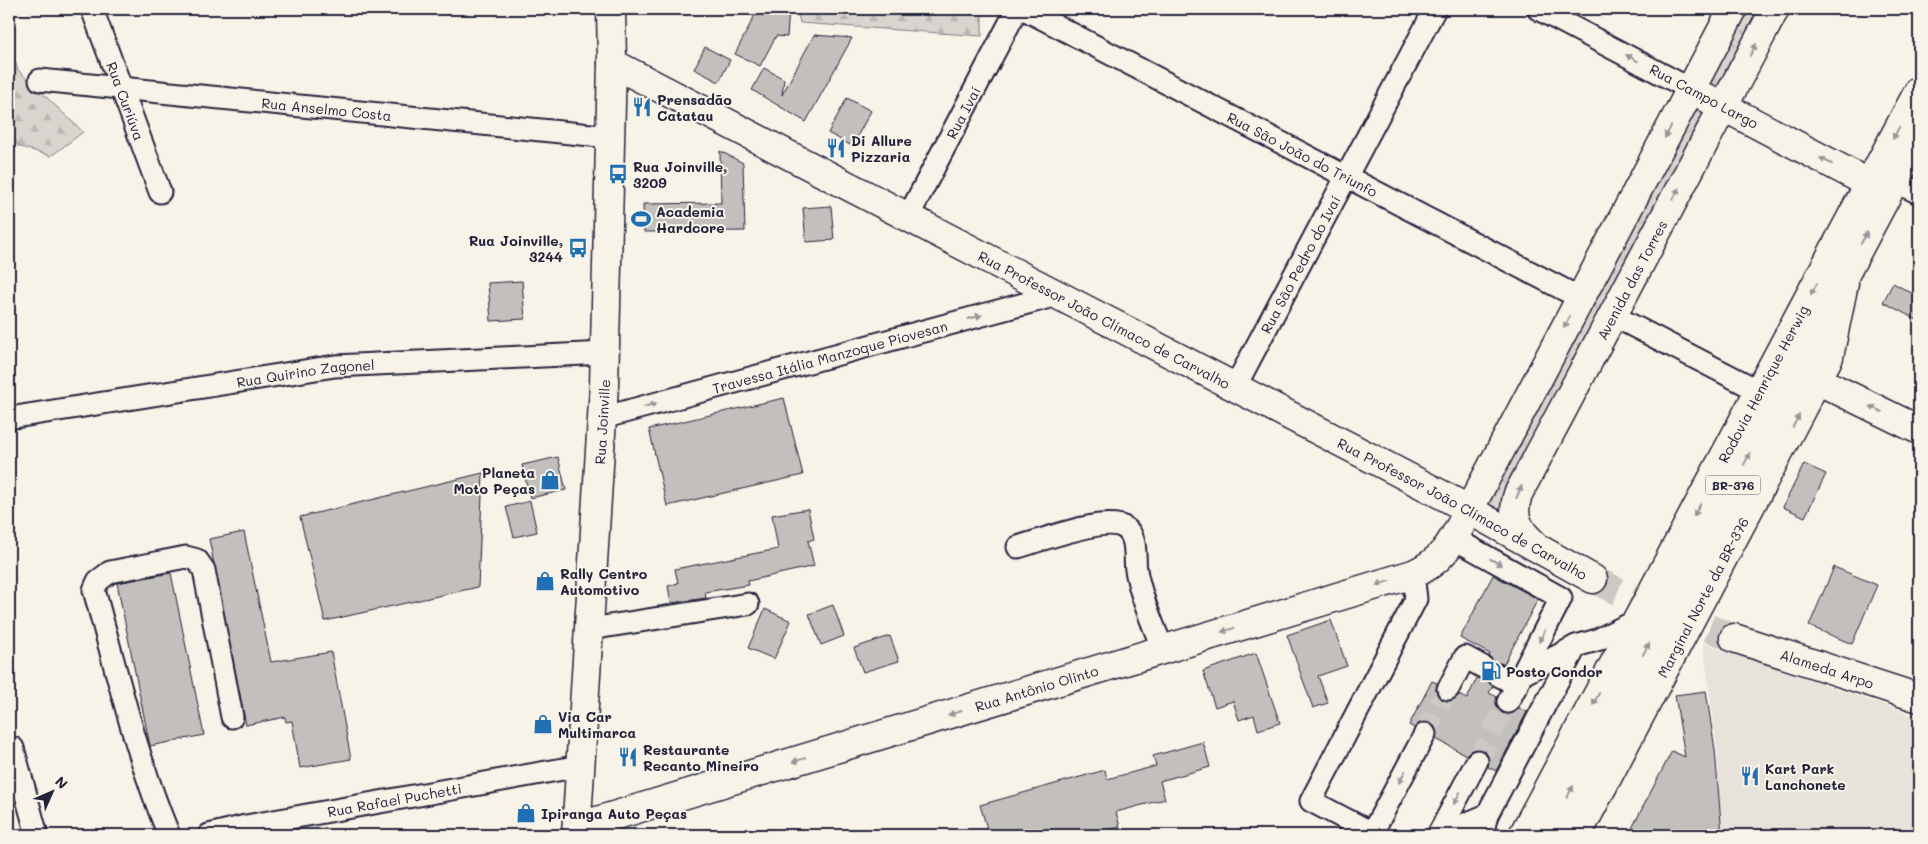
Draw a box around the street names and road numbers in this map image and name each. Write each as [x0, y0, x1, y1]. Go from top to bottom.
street label: Rua Curiúva [103, 59, 149, 143]
street label: Rua Campo Largo [1646, 59, 1762, 133]
street label: Rua Ivaí [941, 83, 984, 142]
street label: Rua Anselmo Costa [261, 93, 392, 125]
street label: Rua São João do Triunfo [1224, 107, 1381, 201]
street label: Rua São Pedro do Ivaí [1256, 192, 1344, 336]
street label: Avenida das Torres [1592, 216, 1671, 343]
street label: Rua Professor João Clímaco de Carvalho [975, 246, 1234, 393]
street label: Rodovia Henrique Herwig [1713, 302, 1813, 466]
street label: Travessa Itália Manzoque Piovesan [710, 316, 949, 397]
street label: Rua Quirino Zagonel [235, 355, 375, 391]
street label: Rua Joinville [590, 379, 614, 465]
street label: Rua Professor João Clímaco de Carvalho [1334, 433, 1591, 584]
road number: BR-376 [1706, 476, 1760, 494]
street label: Marginal Norte da BR-376 [1652, 513, 1753, 681]
street label: Alameda Arpo [1778, 644, 1877, 692]
street label: Rua Antônio Olinto [972, 660, 1100, 716]
street label: Rua Rafael Puchetti [326, 778, 463, 821]

